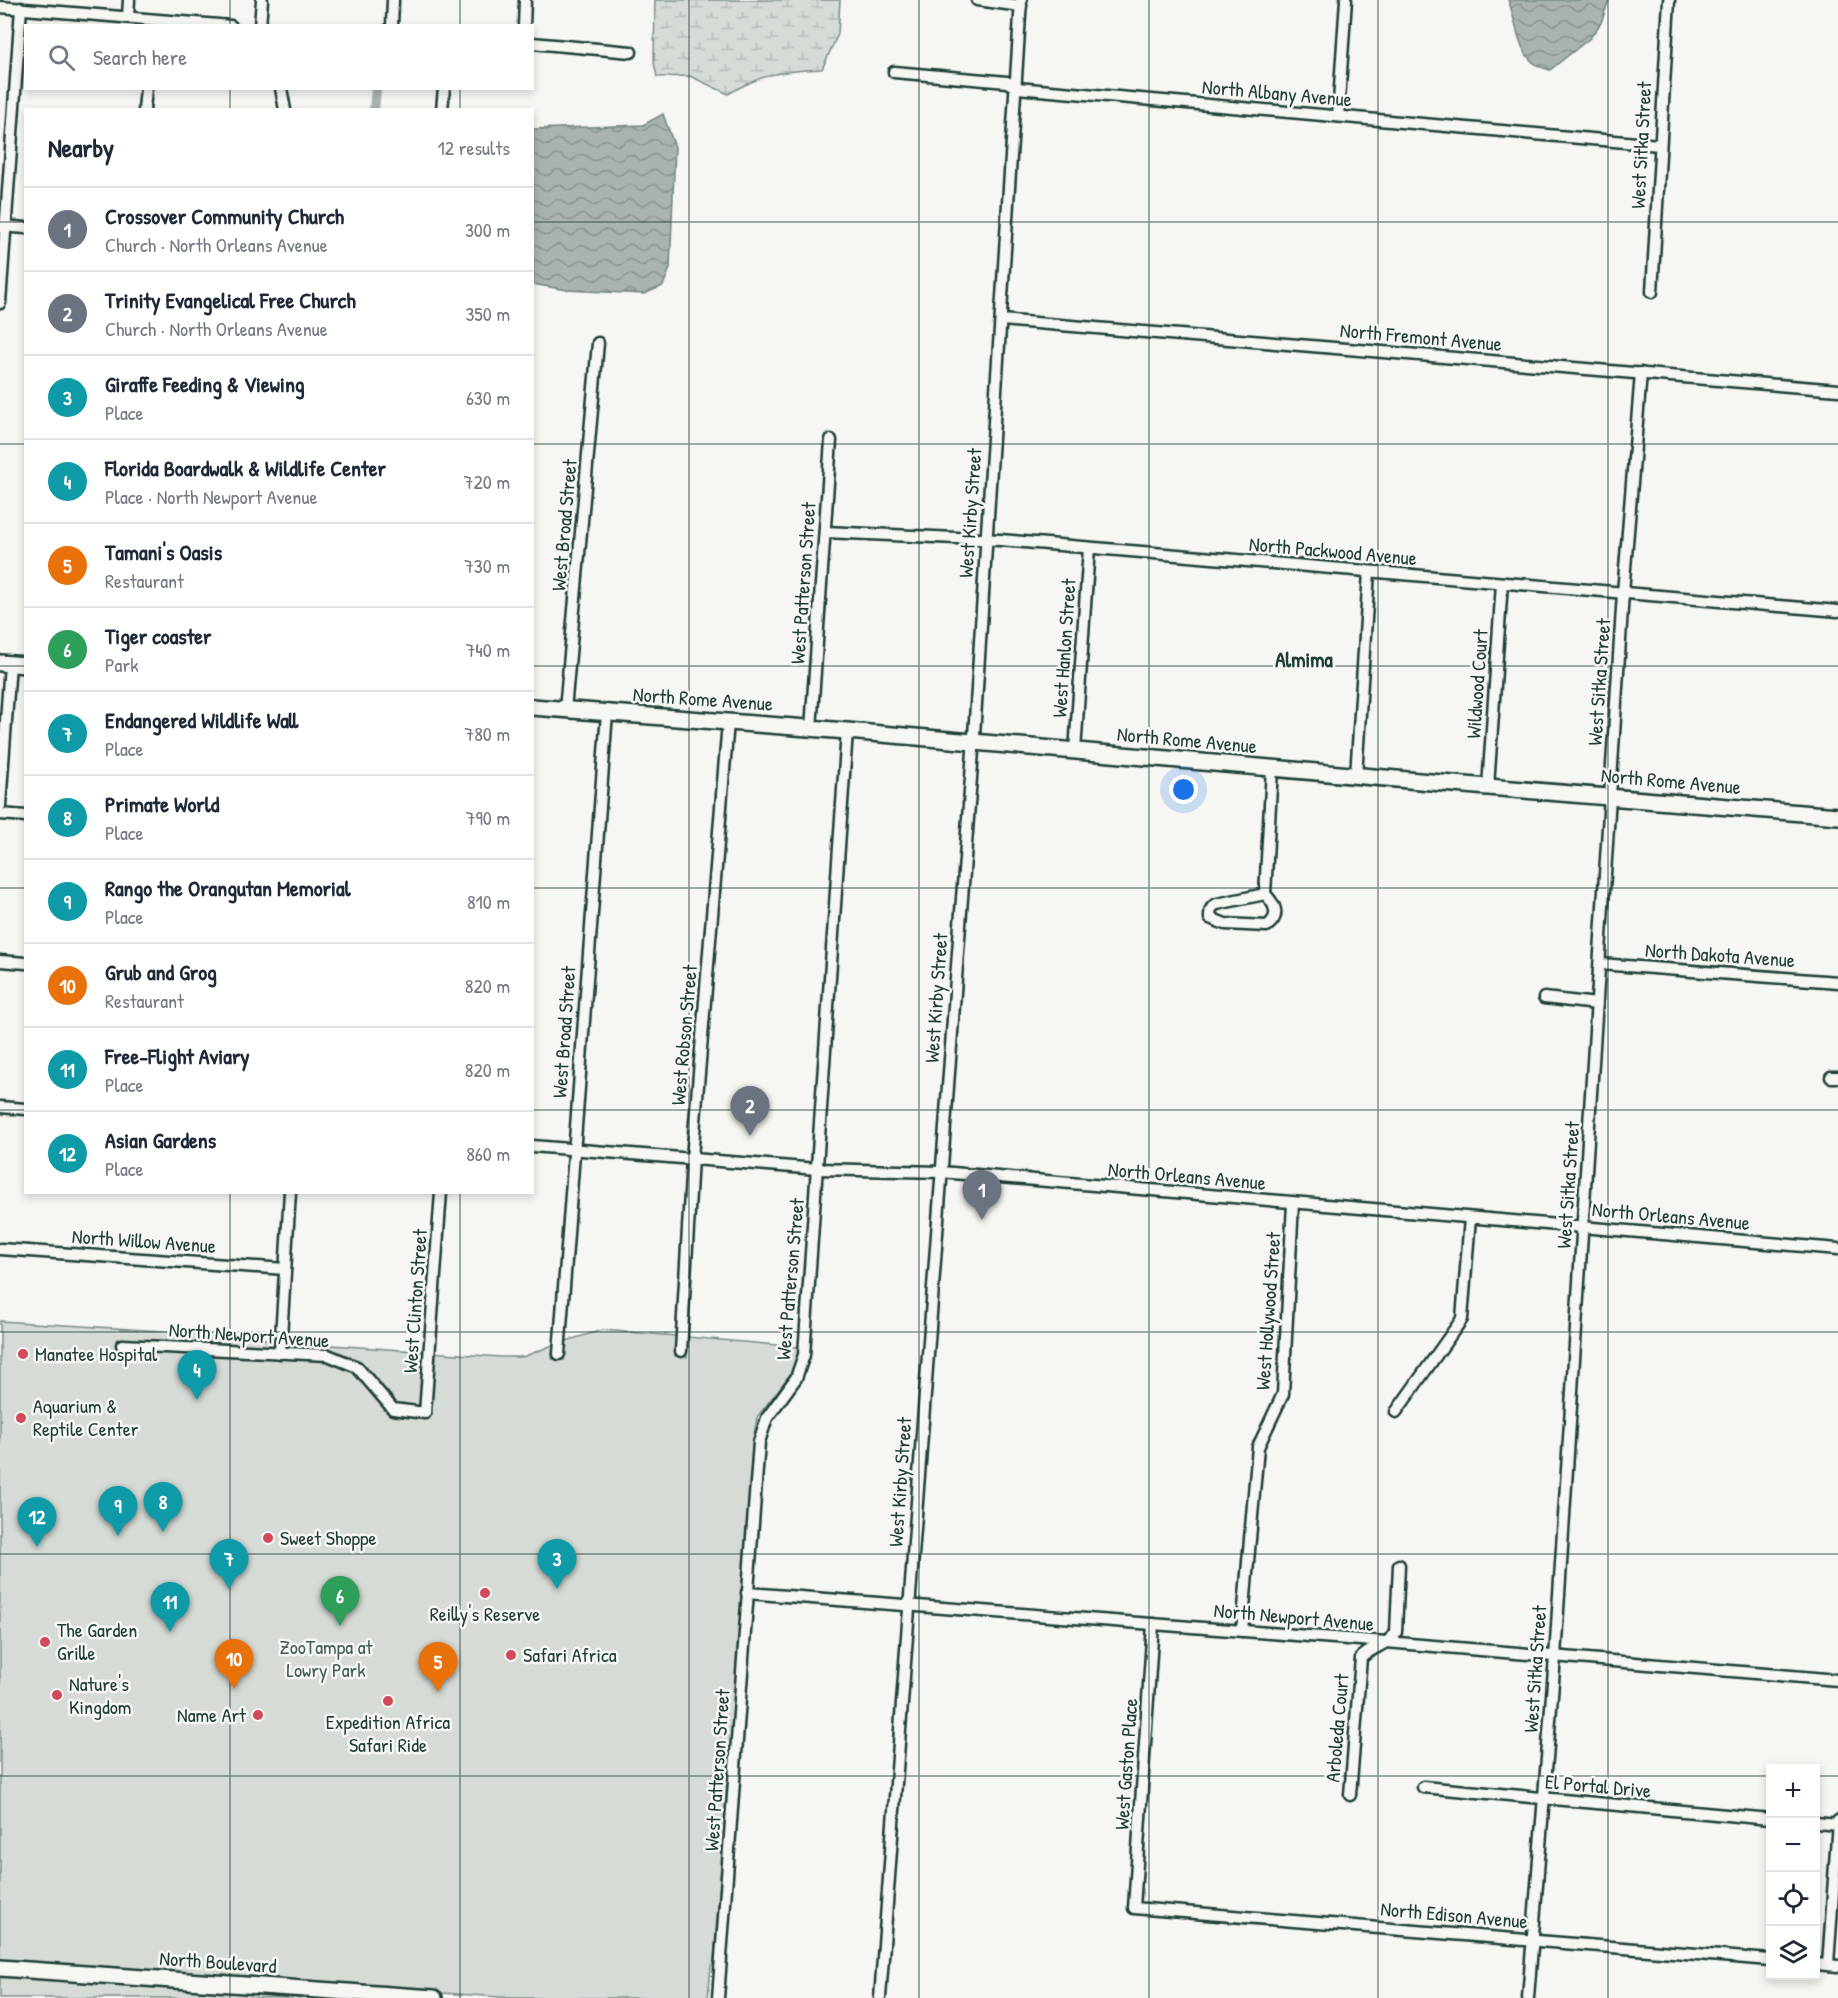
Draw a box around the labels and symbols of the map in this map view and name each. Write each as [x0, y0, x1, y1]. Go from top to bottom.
street label: North Albany Avenue [1201, 73, 1353, 113]
street label: West Sitka Street [1624, 80, 1657, 209]
street label: North Fremont Avenue [1339, 316, 1503, 357]
street label: West Kirby Street [952, 446, 988, 579]
street label: West Broad Street [544, 457, 583, 592]
street label: West Patterson Street [783, 500, 822, 665]
street label: North Packwood Avenue [1248, 530, 1418, 571]
street label: West Hanlon Street [1045, 576, 1082, 718]
street label: West Sitka Street [1581, 616, 1616, 746]
street label: Wildwood Court [1459, 627, 1494, 739]
district label: Almima [1275, 645, 1333, 674]
street label: North Rome Avenue [632, 680, 774, 717]
street label: North Rome Avenue [1116, 720, 1258, 759]
street label: North Rome Avenue [1600, 761, 1742, 800]
your location [1169, 775, 1198, 804]
street label: West Kirby Street [918, 931, 954, 1064]
street label: North Dakota Avenue [1644, 936, 1796, 973]
street label: West Robson Street [664, 963, 703, 1106]
street label: West Broad Street [545, 964, 582, 1099]
pin: 2 [730, 1086, 770, 1136]
street label: West Sitka Street [1550, 1119, 1585, 1249]
street label: North Orleans Avenue [1107, 1155, 1267, 1196]
pin: 1 [962, 1170, 1002, 1220]
street label: North Orleans Avenue [1591, 1195, 1751, 1236]
street label: West Patterson Street [769, 1196, 810, 1361]
street label: North Willow Avenue [71, 1222, 217, 1259]
street label: West Clinton Street [396, 1227, 433, 1374]
street label: West Hollywood Street [1249, 1230, 1287, 1391]
street label: North Newport Avenue [168, 1315, 330, 1354]
place label: Manatee Hospital [35, 1340, 158, 1367]
marker: Manatee Hospital [16, 1347, 30, 1361]
pin: 4 [178, 1350, 216, 1400]
place label: Aquarium & Reptile Center [33, 1392, 139, 1442]
marker: Aquarium & Reptile Center [14, 1411, 28, 1425]
street label: West Kirby Street [882, 1415, 918, 1548]
pin: 8 [144, 1482, 182, 1532]
pin: 9 [98, 1486, 138, 1536]
pin: 12 [18, 1498, 57, 1547]
place label: Sweet Shoppe [280, 1524, 377, 1551]
marker: Sweet Shoppe [261, 1531, 275, 1545]
pin: 7 [210, 1540, 248, 1589]
pin: 3 [538, 1540, 576, 1589]
pin: 6 [320, 1576, 360, 1626]
pin: 11 [150, 1582, 190, 1632]
marker: Reilly's Reserve [478, 1586, 492, 1600]
street label: North Newport Avenue [1213, 1596, 1375, 1637]
place label: Reilly's Reserve [430, 1600, 540, 1627]
street label: West Sitka Street [1517, 1603, 1552, 1733]
place label: The Garden Grille [57, 1616, 137, 1666]
park label: ZooTampa at Lowry Park [280, 1633, 374, 1683]
marker: The Garden Grille [38, 1635, 52, 1649]
pin: 10 [214, 1640, 254, 1689]
place label: Safari Africa [523, 1641, 617, 1668]
pin: 5 [418, 1642, 458, 1692]
marker: Safari Africa [504, 1648, 518, 1662]
place label: Nature's Kingdom [69, 1670, 131, 1720]
street label: Arboleda Court [1318, 1671, 1355, 1783]
street label: West Patterson Street [697, 1687, 736, 1852]
marker: Nature's Kingdom [50, 1688, 64, 1702]
marker: Expedition Africa Safari Ride [381, 1694, 395, 1708]
street label: West Gaston Place [1107, 1697, 1144, 1831]
place label: Name Art [177, 1701, 247, 1728]
marker: Name Art [251, 1708, 265, 1722]
place label: Expedition Africa Safari Ride [326, 1708, 450, 1758]
street label: El Portal Drive [1544, 1767, 1652, 1804]
street label: North Edison Avenue [1379, 1895, 1529, 1934]
street label: North Boulevard [159, 1944, 278, 1979]

